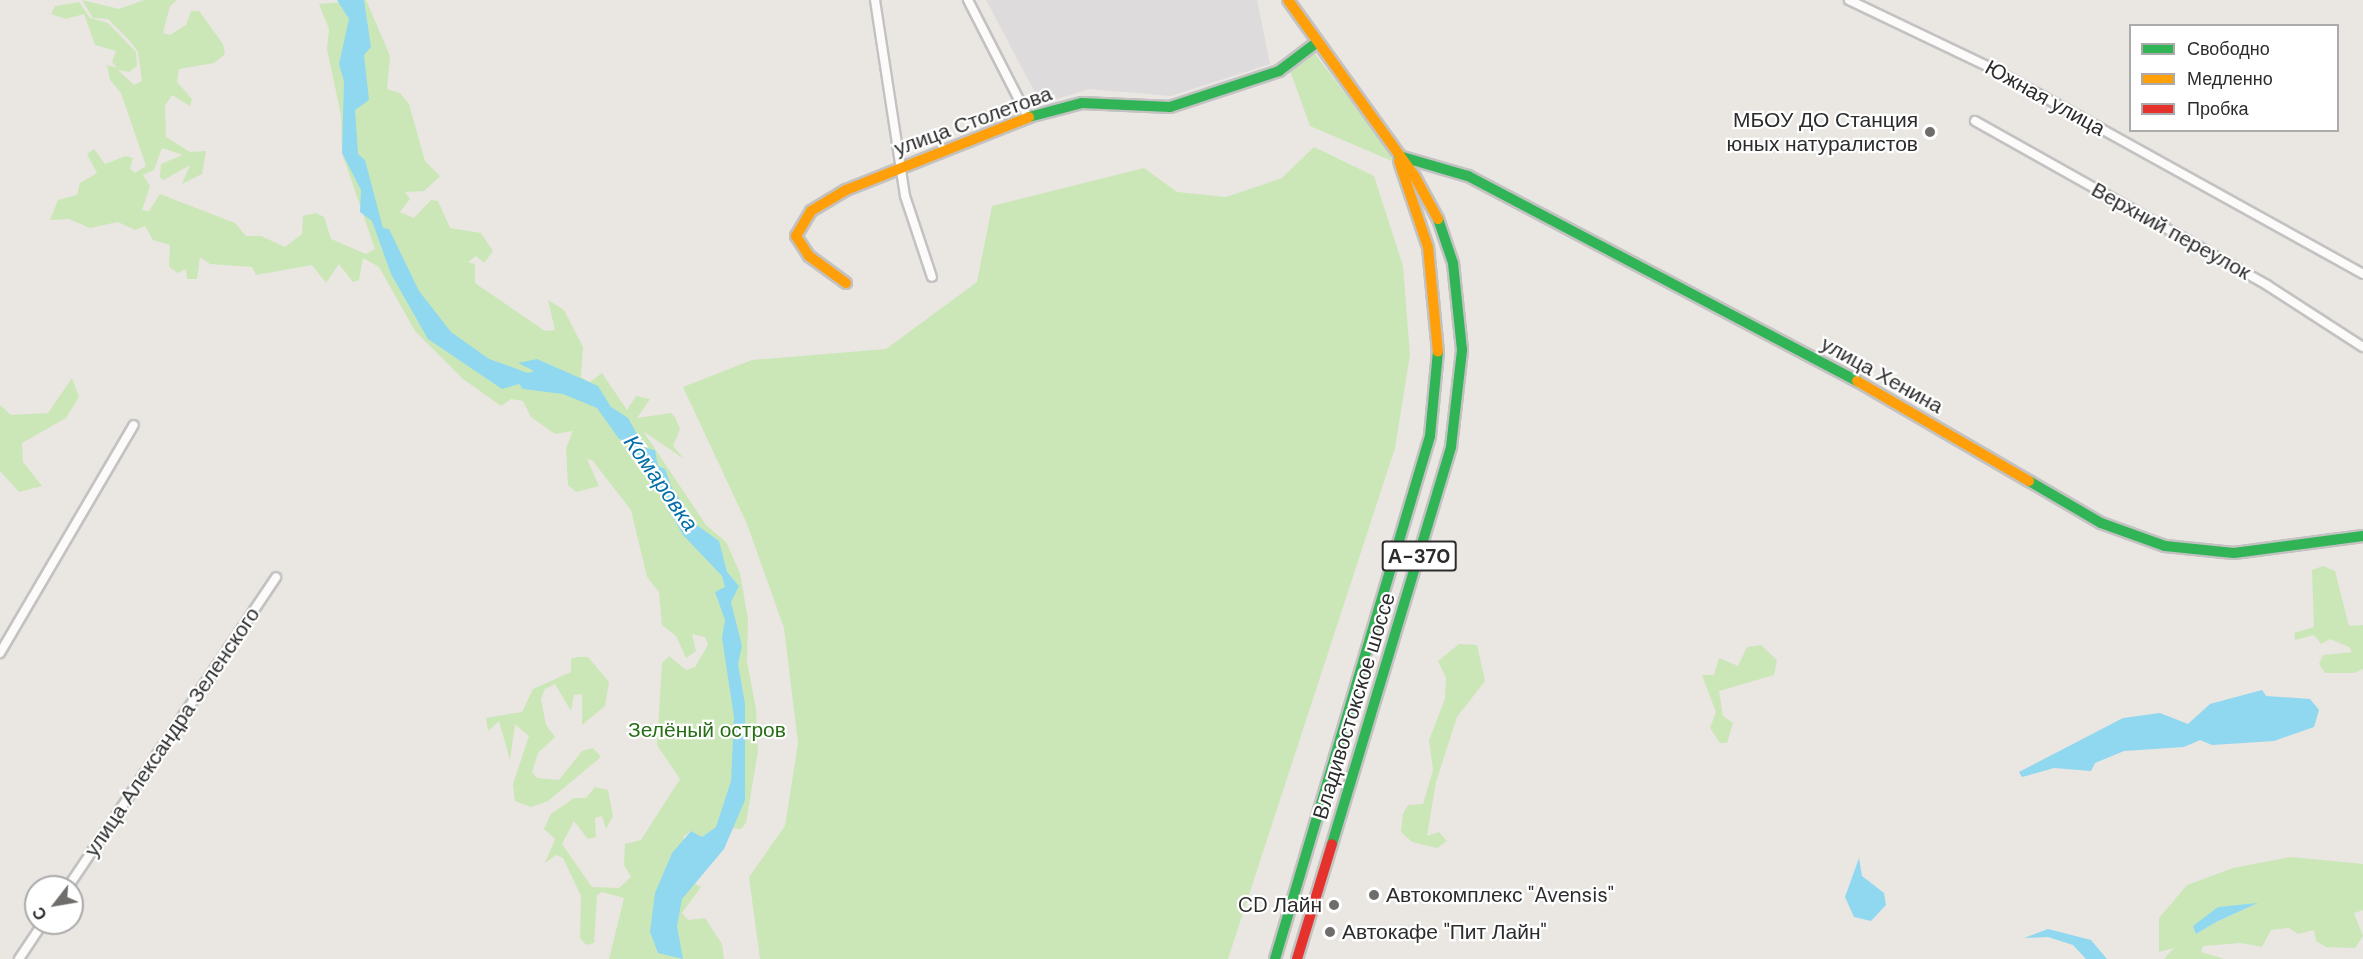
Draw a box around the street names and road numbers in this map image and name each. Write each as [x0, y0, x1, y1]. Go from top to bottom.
street label: Южная улица [1981, 55, 2109, 141]
street label: улица Столетова [891, 81, 1055, 161]
street label: Верхний переулок [2087, 177, 2255, 285]
street label: улица Хенина [1817, 331, 1947, 419]
road number: А-370 [1382, 539, 1456, 573]
street label: Владивостокское шоссе [1308, 590, 1400, 822]
street label: улица Александра Зеленского [79, 603, 265, 861]

